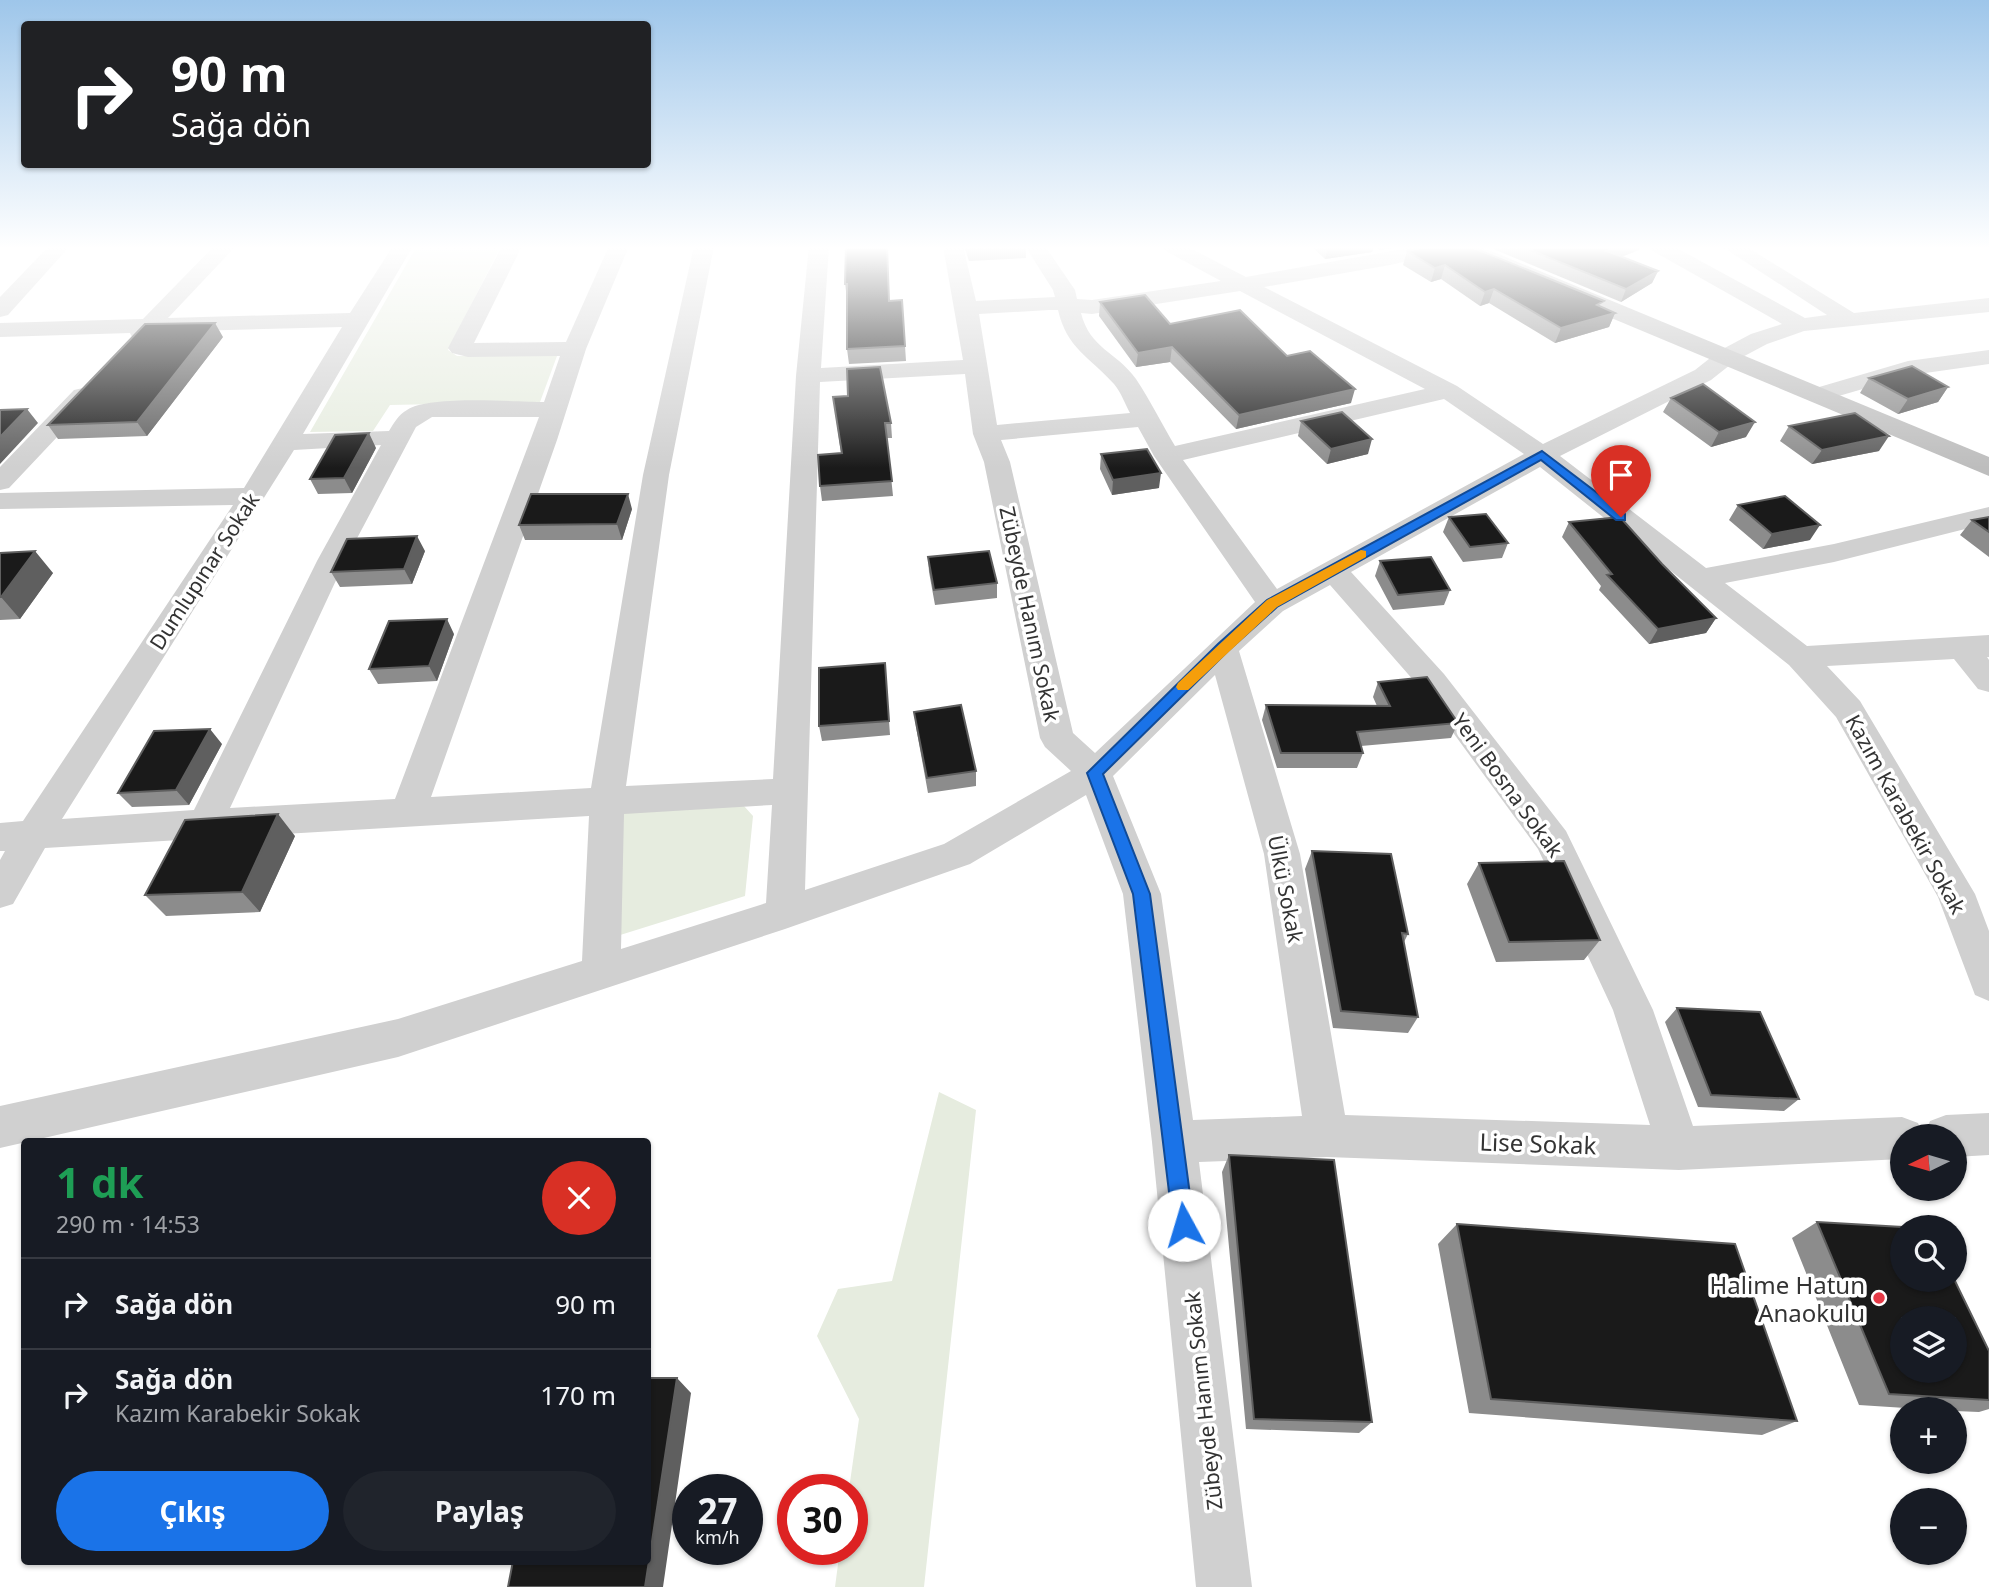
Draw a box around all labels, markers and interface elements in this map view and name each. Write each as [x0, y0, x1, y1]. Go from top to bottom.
text: 90 m [171, 40, 288, 106]
icon: right [56, 49, 147, 140]
text: Sağa dön [171, 103, 311, 146]
pin [1591, 445, 1651, 517]
icon: arrive [1602, 456, 1640, 494]
street label: Dumlupınar Sokak [143, 486, 266, 655]
street label: Zübeyde Hanım Sokak [993, 504, 1067, 725]
street label: Yeni Bosna Sokak [1446, 707, 1570, 863]
street label: Kazım Karabekir Sokak [1839, 709, 1973, 919]
street label: Ülkü Sokak [1262, 833, 1310, 946]
street label: Lise Sokak [1479, 1124, 1597, 1162]
north arrow [1890, 1124, 1967, 1200]
map controls [1890, 1124, 1967, 1565]
text: 1 dk [56, 1153, 144, 1210]
button: close [542, 1161, 616, 1235]
position arrow [1147, 1188, 1221, 1262]
text: 290 m · 14:53 [56, 1208, 200, 1240]
button: search [1890, 1215, 1967, 1292]
place label: Halime Hatun Anaokulu [1710, 1268, 1865, 1329]
icon: right [56, 1285, 94, 1323]
text: Sağa dön [115, 1286, 233, 1322]
text: 90 m [555, 1286, 616, 1322]
street label: Zübeyde Hanım Sokak [1178, 1290, 1228, 1512]
marker: Halime Hatun Anaokulu [1871, 1290, 1887, 1306]
button: layers [1890, 1306, 1967, 1383]
text: Sağa dön [115, 1361, 233, 1397]
icon: right [56, 1376, 94, 1414]
text: 170 m [540, 1377, 616, 1413]
text: Kazım Karabekir Sokak [115, 1397, 360, 1429]
button: + [1890, 1397, 1967, 1474]
button: Çıkış [56, 1471, 329, 1551]
button: Paylaş [343, 1471, 616, 1551]
speed limit sign: 30 [777, 1474, 868, 1565]
text: 27 [697, 1487, 738, 1534]
button: − [1890, 1488, 1967, 1565]
text: km/h [695, 1525, 740, 1549]

